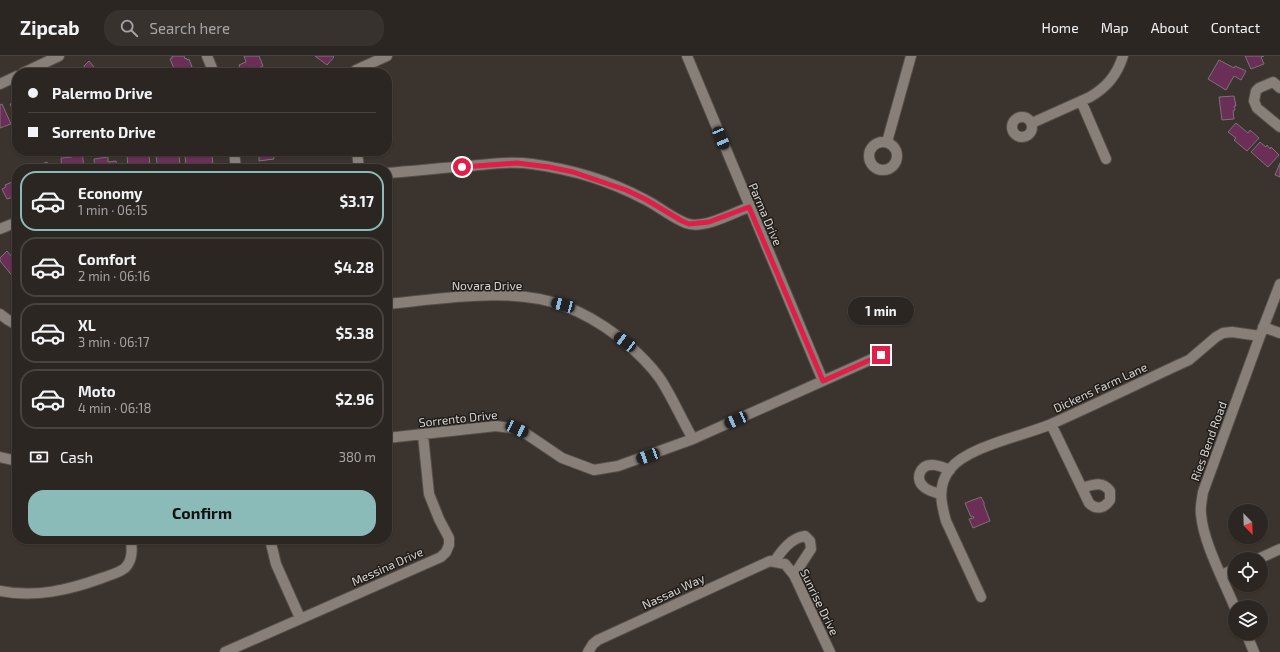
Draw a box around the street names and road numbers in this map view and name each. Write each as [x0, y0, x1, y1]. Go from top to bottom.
street label: Parma Drive [747, 181, 785, 247]
street label: Novara Drive [452, 278, 522, 292]
street label: Dickens Farm Lane [1051, 359, 1149, 415]
street label: Ries Bend Road [1187, 399, 1229, 483]
street label: Sorrento Drive [418, 407, 498, 429]
street label: Messina Drive [349, 544, 425, 588]
street label: Sunrise Drive [798, 567, 842, 637]
street label: Nassau Way [640, 570, 707, 612]

